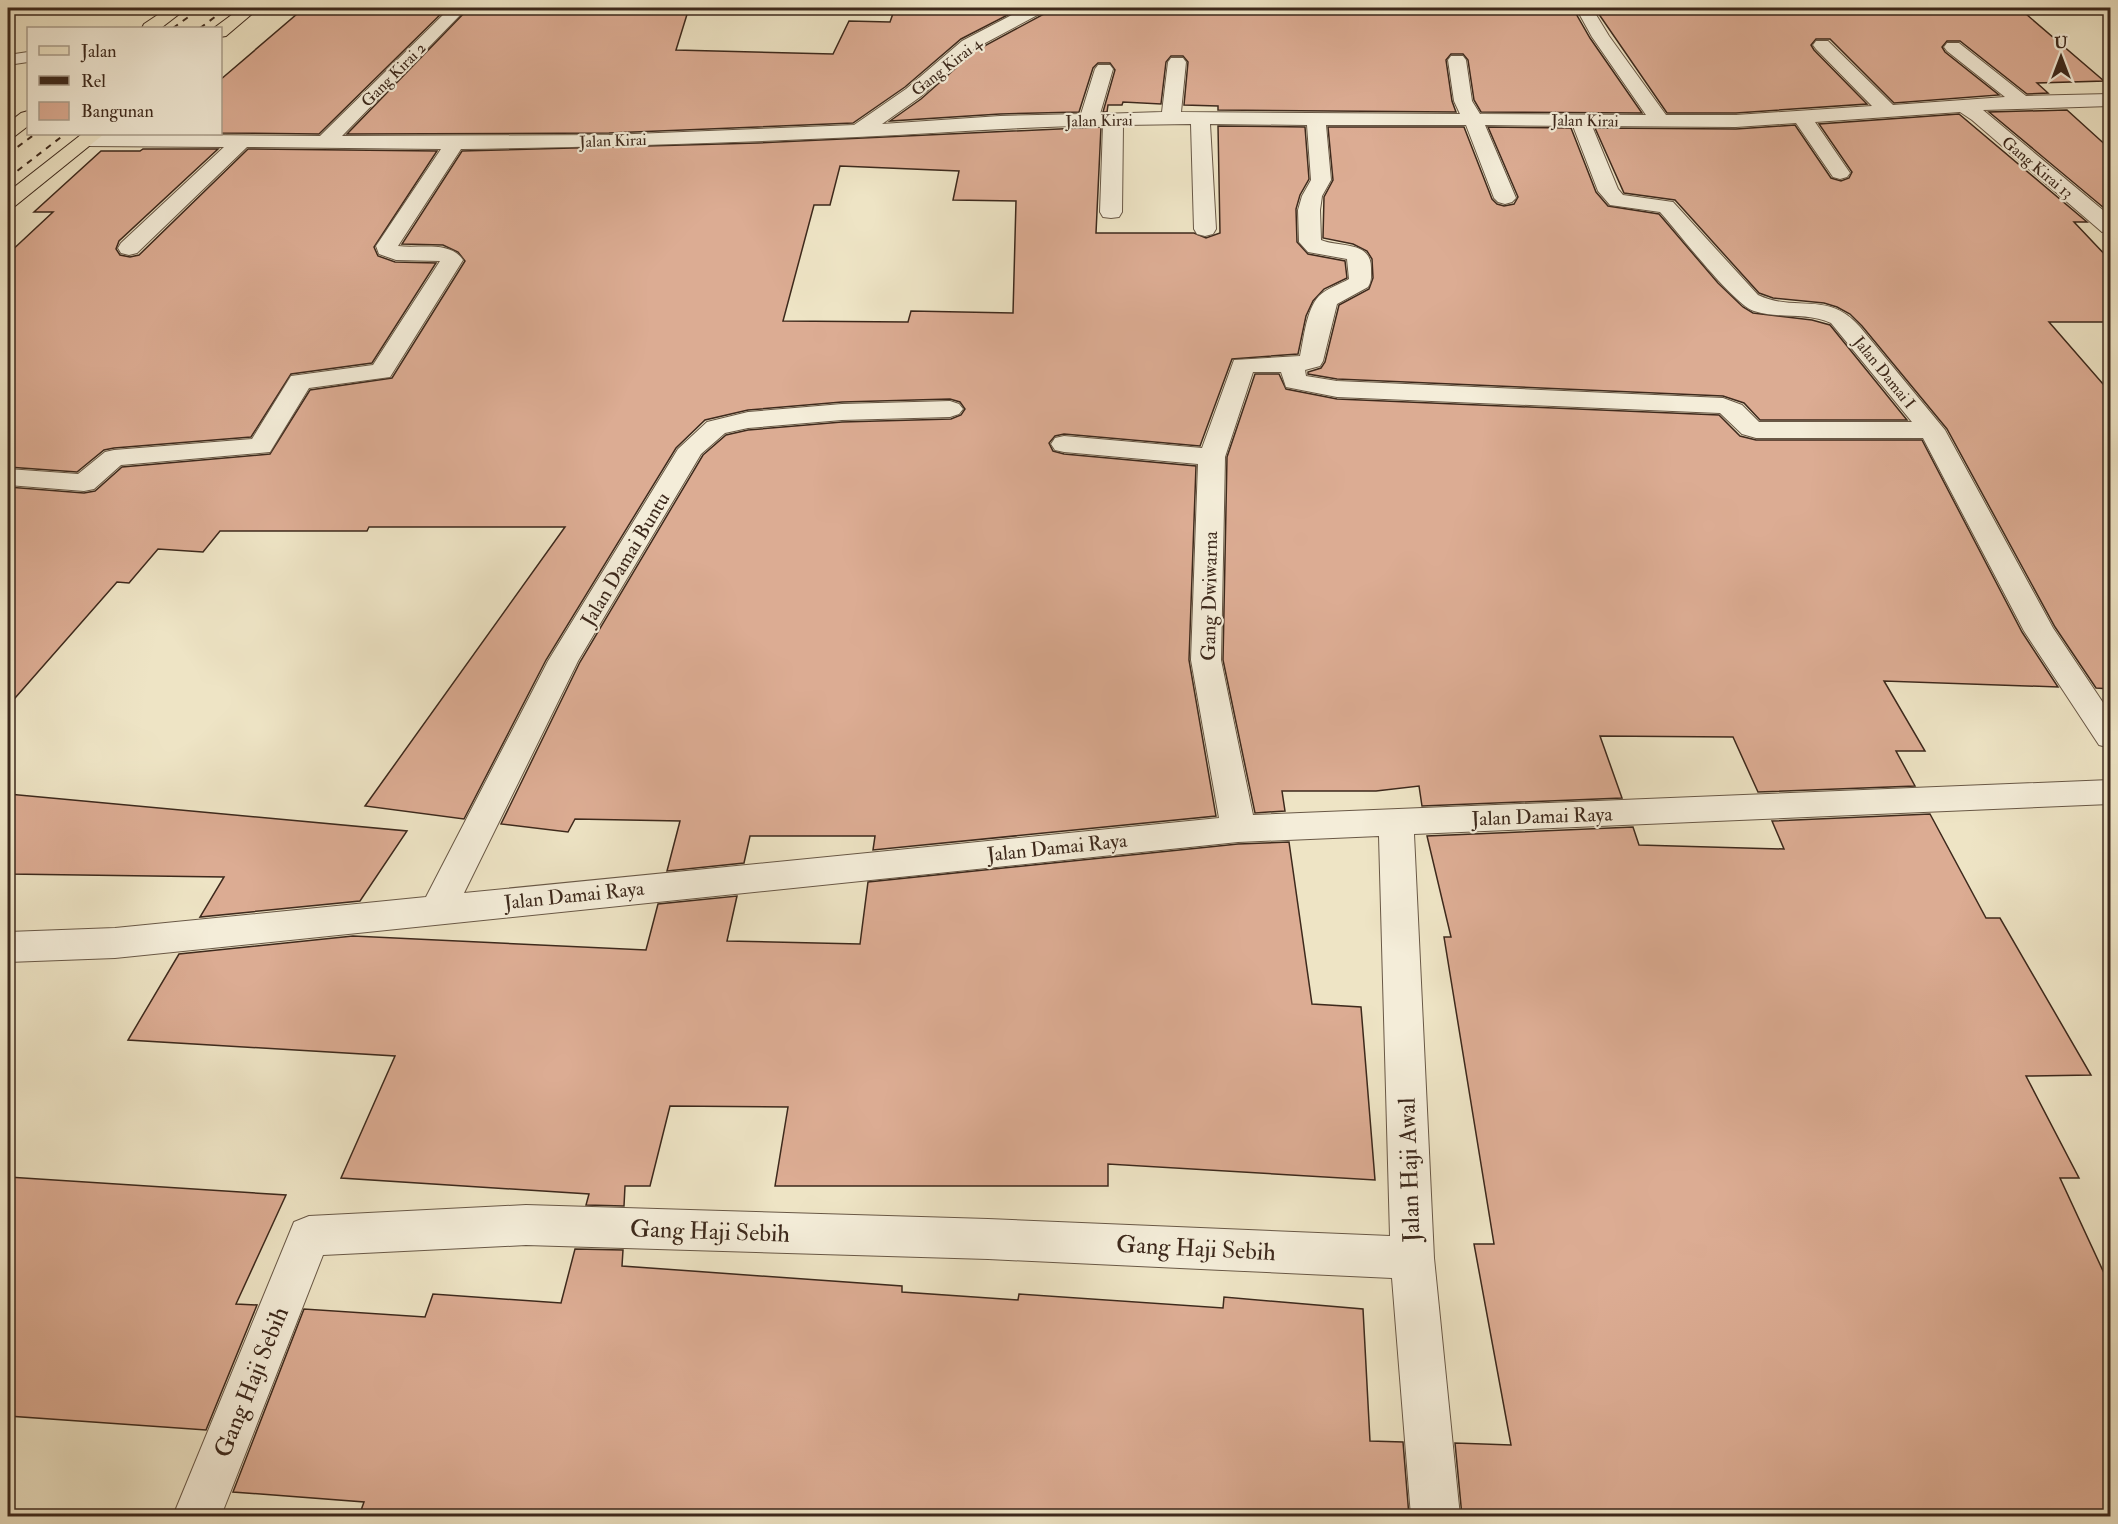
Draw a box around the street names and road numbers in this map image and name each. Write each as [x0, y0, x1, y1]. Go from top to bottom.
street label: Gang Kirai 4 [907, 32, 987, 100]
street label: Gang Kirai 2 [357, 38, 430, 111]
street label: Jalan Kirai [1064, 110, 1133, 133]
street label: Jalan Kirai [1550, 110, 1619, 133]
street label: Jalan Kirai [578, 130, 647, 153]
street label: Gang Kirai 13 [1998, 132, 2077, 203]
street label: Jalan Damai I [1847, 331, 1920, 414]
street label: Jalan Damai Buntu [575, 488, 675, 632]
street label: Gang Dwiwarna [1196, 530, 1223, 661]
street label: Jalan Damai Raya [1470, 802, 1614, 831]
street label: Jalan Damai Raya [985, 828, 1129, 867]
street label: Jalan Damai Raya [502, 876, 646, 915]
street label: Jalan Haji Awal [1391, 1097, 1428, 1244]
street label: Gang Haji Sebih [630, 1213, 791, 1250]
street label: Gang Haji Sebih [1115, 1229, 1277, 1268]
street label: Gang Haji Sebih [207, 1302, 296, 1462]

